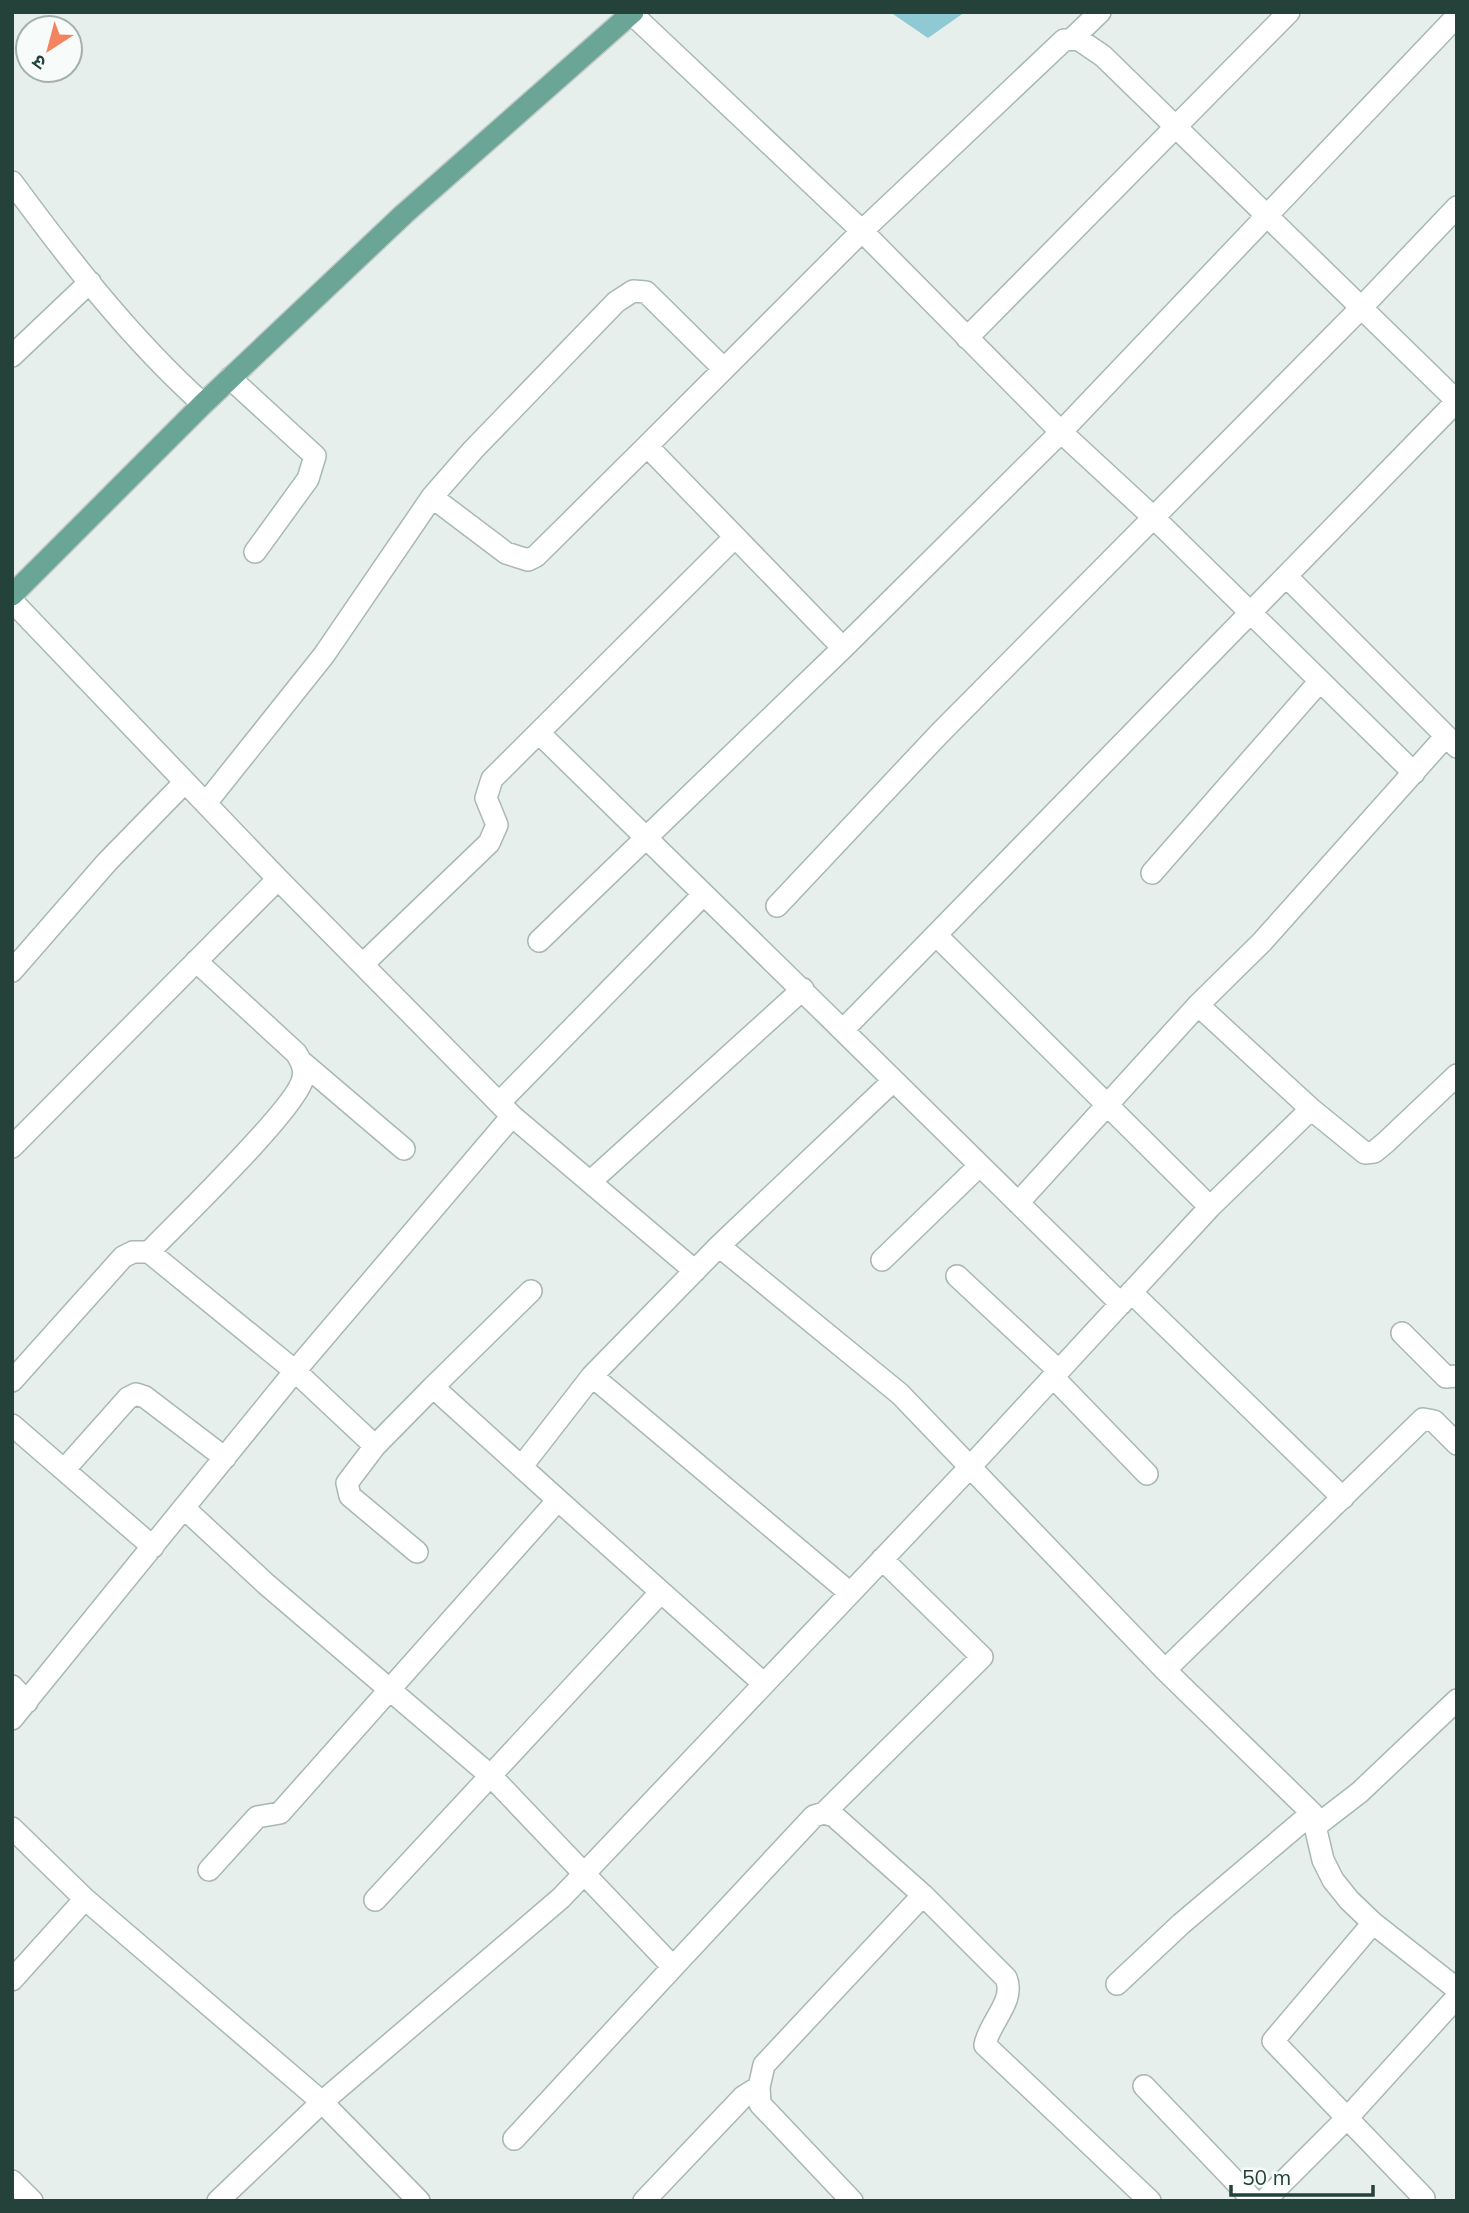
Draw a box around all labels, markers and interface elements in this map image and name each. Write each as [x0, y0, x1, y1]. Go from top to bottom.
north arrow [14, 14, 84, 84]
text: उ [27, 49, 51, 76]
scale bar [1231, 2154, 1373, 2198]
text: 50 m [1242, 2164, 1291, 2190]

